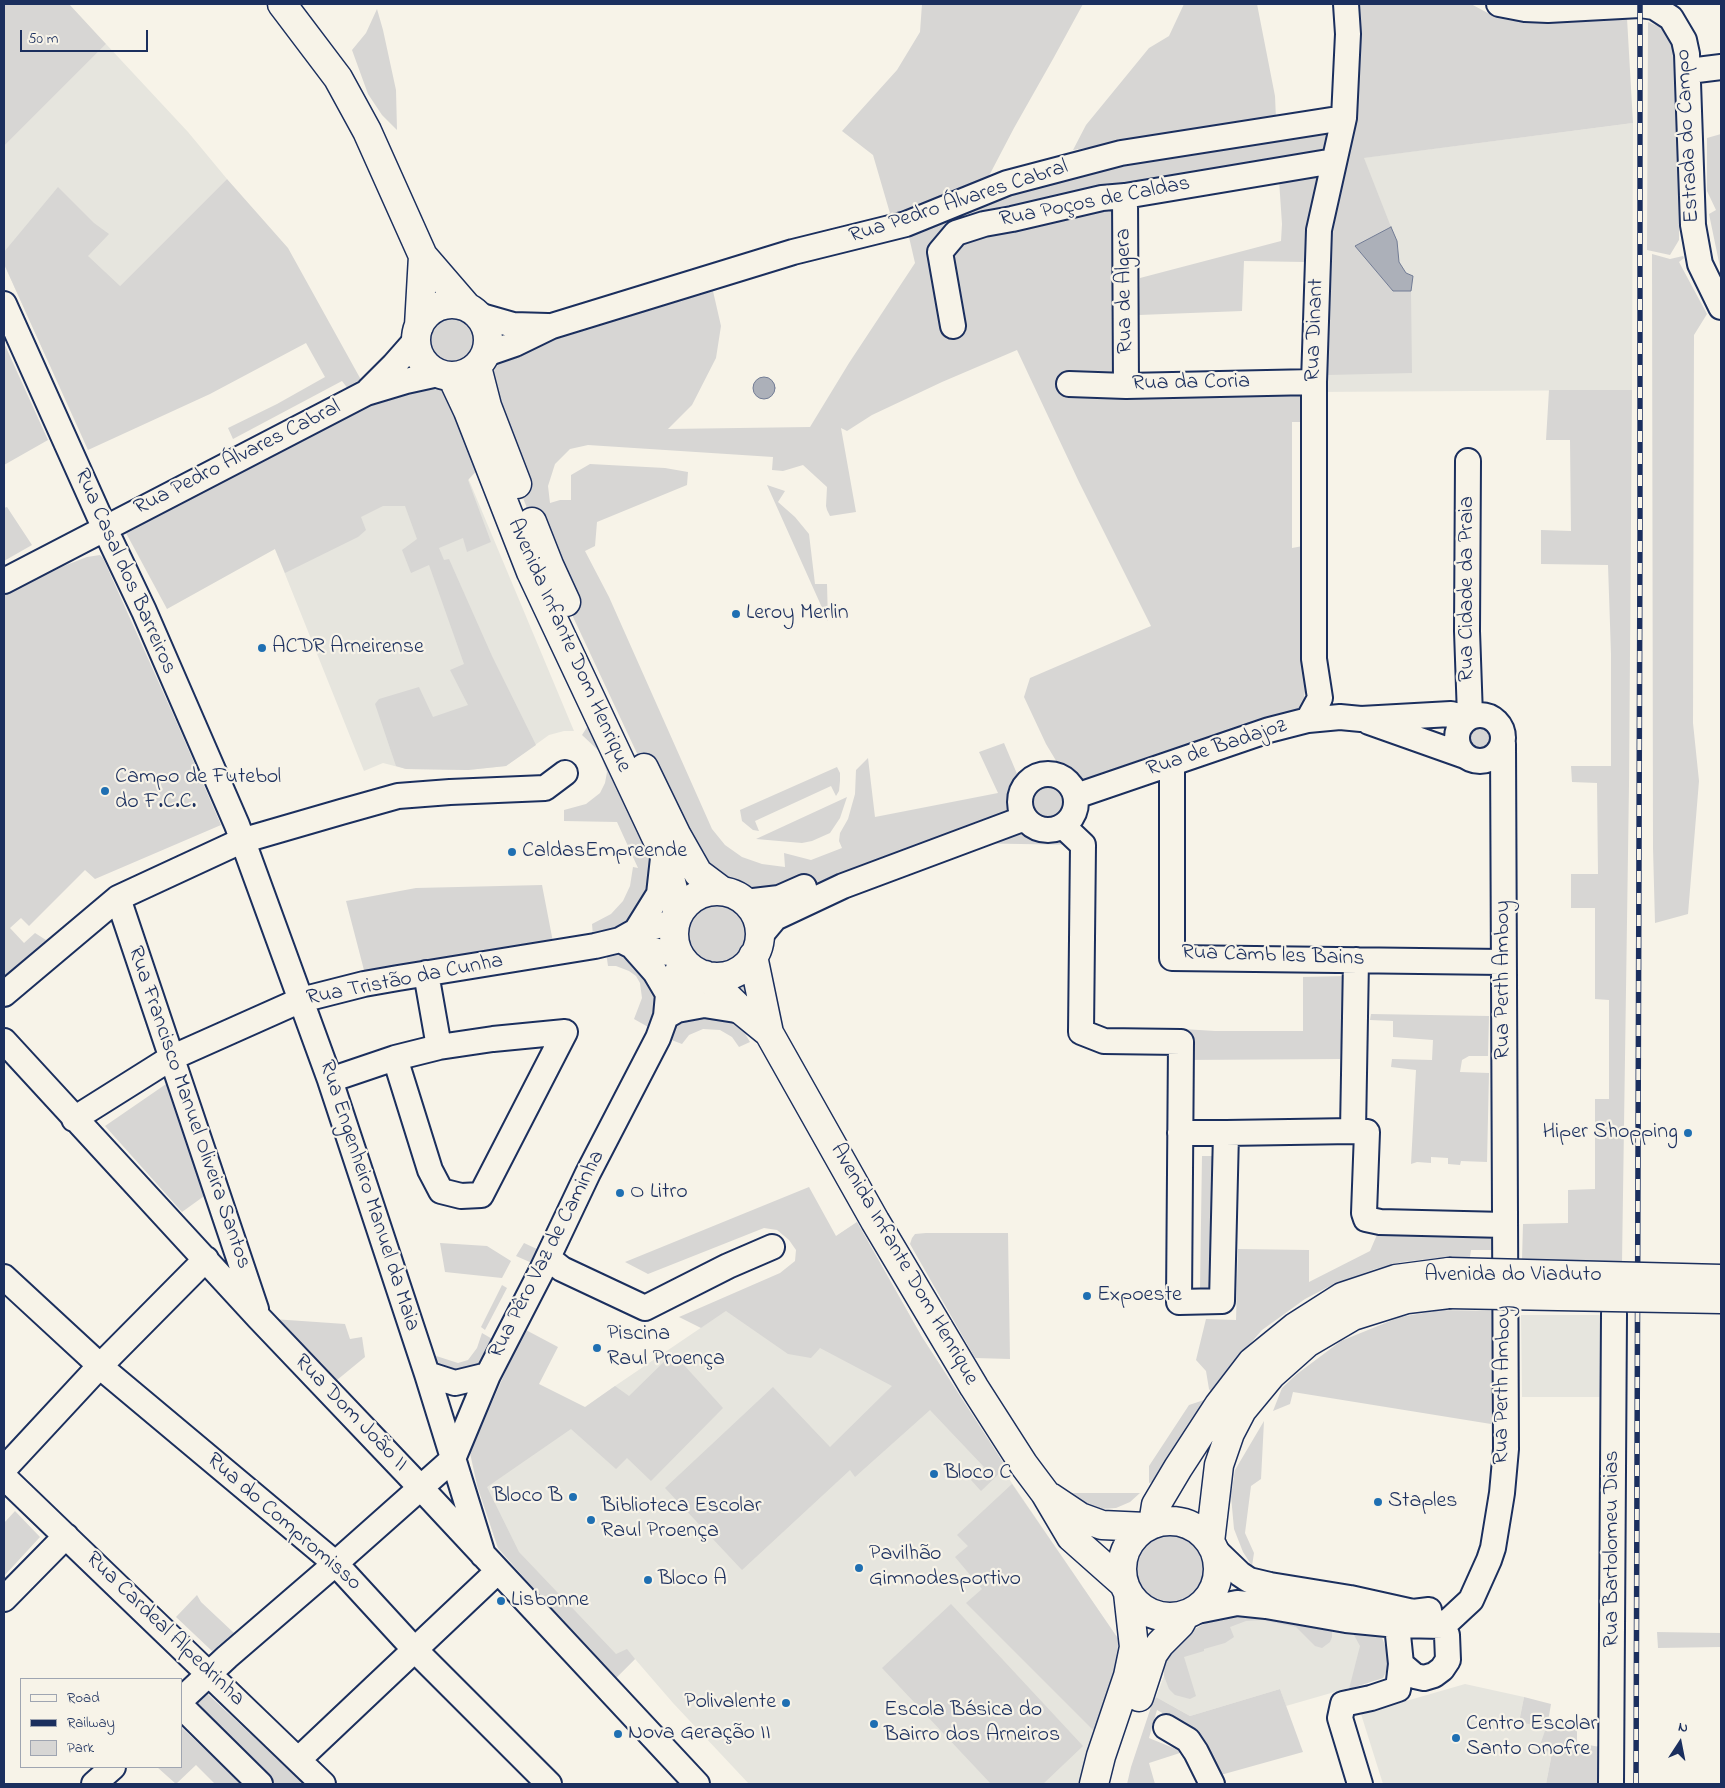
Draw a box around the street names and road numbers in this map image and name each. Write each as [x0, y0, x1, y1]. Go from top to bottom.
street label: Estrada do Campo [1671, 48, 1707, 224]
street label: Rua Pedro Álvares Cabral [846, 155, 1072, 251]
street label: Rua Poços de Caldas [997, 172, 1193, 234]
street label: Rua de Algera [1112, 228, 1140, 354]
street label: Rua Dinant [1301, 278, 1331, 382]
street label: Rua da Coria [1132, 370, 1250, 398]
street label: Rua Pedro Álvares Cabral [130, 395, 346, 523]
street label: Rua Casal dos Barreiros [67, 465, 181, 679]
street label: Rua Cidade da Praia [1455, 496, 1481, 682]
street label: Avenida Infante Dom Henrique [500, 515, 636, 777]
street label: Rua de Badajoz [1144, 714, 1290, 784]
street label: Rua Perth Amboy [1491, 900, 1517, 1060]
street label: Rua Camb les Bains [1181, 941, 1365, 973]
street label: Rua Francisco Manuel Oliveira Santos [120, 943, 256, 1273]
street label: Rua Tristão da Cunha [305, 949, 505, 1013]
street label: Rua Engenheiro Manuel da Maia [312, 1057, 424, 1335]
street label: Avenida Infante Dom Henrique [823, 1139, 983, 1391]
street label: Rua Pêro Vaz de Caminha [484, 1147, 612, 1363]
street label: Avenida do Viaduto [1424, 1263, 1602, 1289]
street label: Rua Perth Amboy [1489, 1305, 1519, 1465]
street label: Rua Dom João II [287, 1350, 413, 1478]
street label: Rua do Compromisso [200, 1448, 366, 1598]
street label: Rua Bartolomeu Dias [1600, 1450, 1626, 1648]
street label: Rua Cardeal Alpedrinha [79, 1547, 249, 1713]

